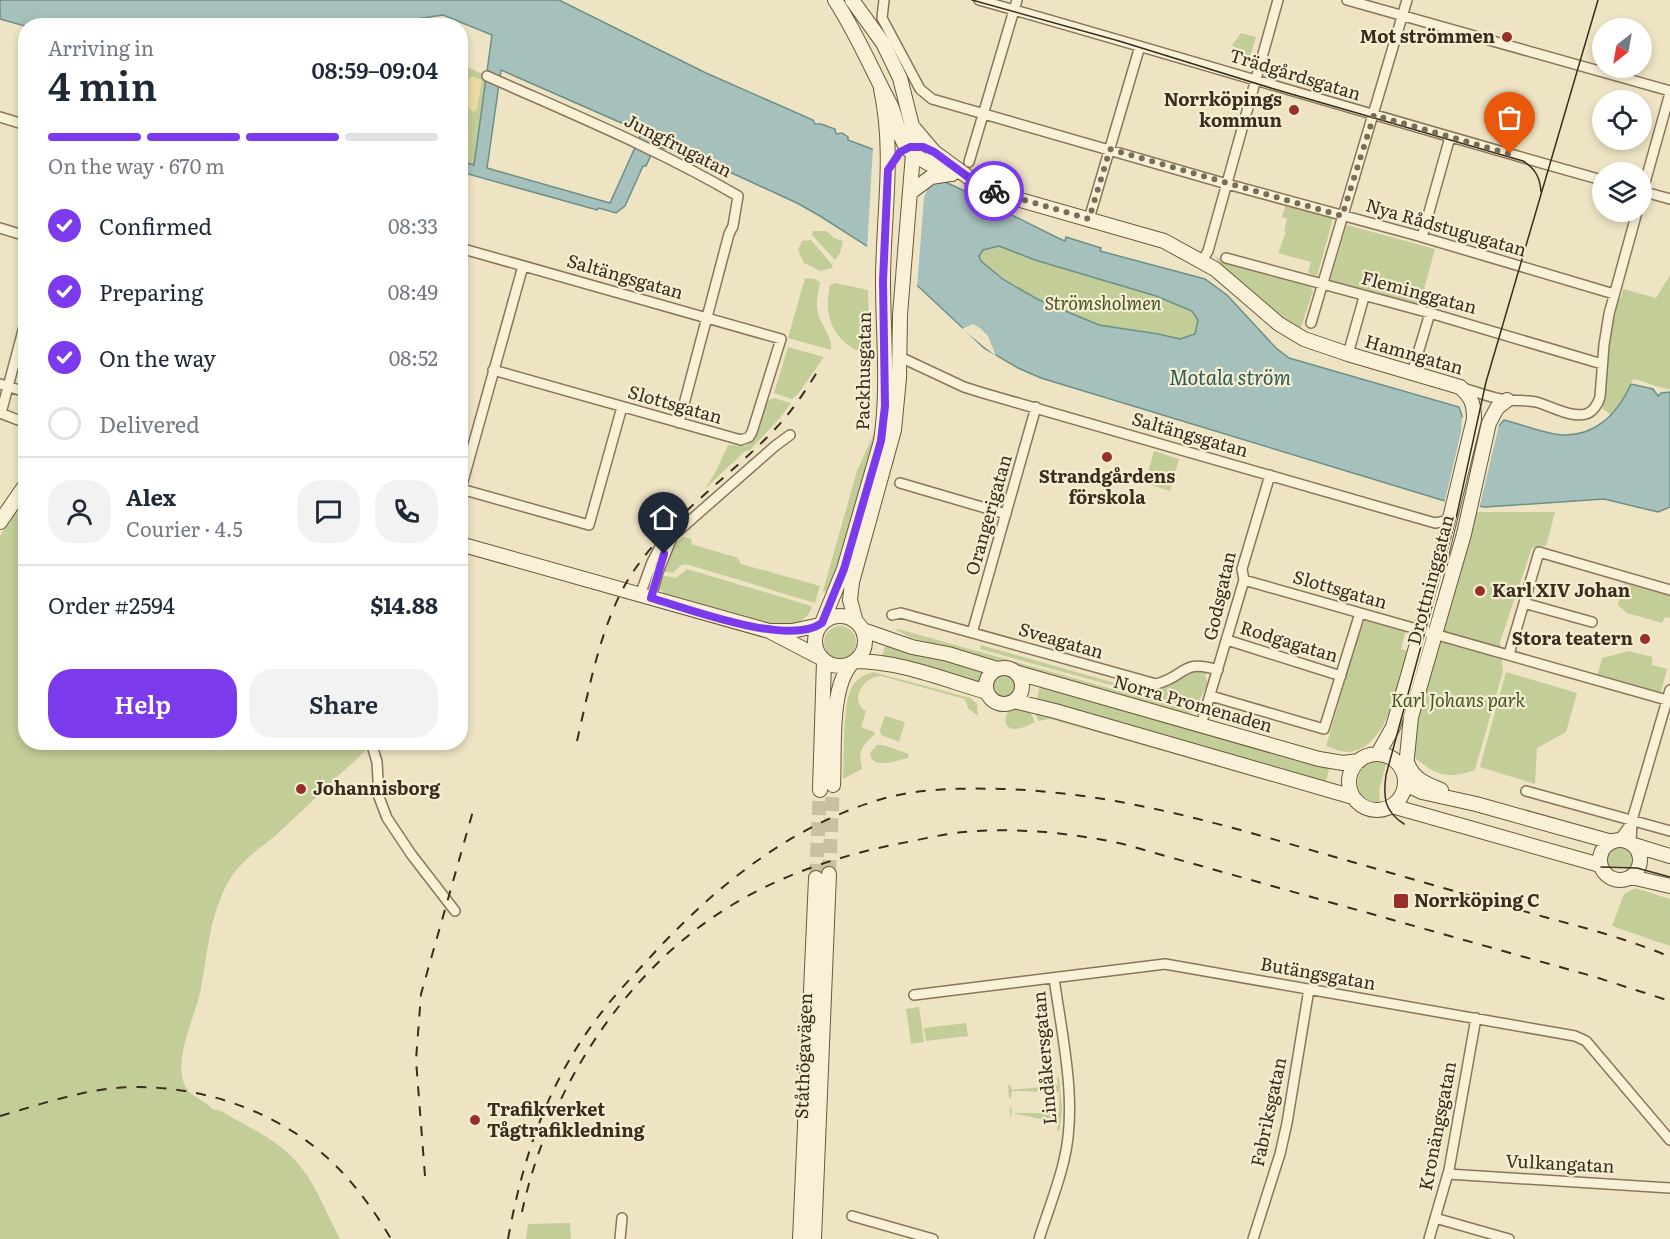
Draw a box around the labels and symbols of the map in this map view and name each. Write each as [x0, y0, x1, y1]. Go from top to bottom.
north arrow [1592, 18, 1652, 78]
place label: Mot strömmen [1360, 22, 1495, 49]
marker: Mot strömmen [1500, 30, 1514, 44]
street label: Trädgårdsgatan [1226, 41, 1365, 106]
place label: Norrköpings kommun [1164, 85, 1282, 133]
pin [1484, 92, 1535, 154]
marker: Norrköpings kommun [1287, 103, 1301, 117]
street label: Jungfrugatan [620, 106, 737, 183]
courier [964, 161, 1024, 221]
street label: Nya Rådstugugatan [1363, 191, 1530, 262]
street label: Saltängsgatan [564, 246, 687, 305]
street label: Fleminggatan [1359, 263, 1480, 320]
park label: Strömsholmen [1045, 289, 1162, 316]
street label: Packhusgatan [848, 311, 877, 431]
street label: Hamngatan [1362, 327, 1467, 381]
water label: Motala ström [1169, 361, 1291, 391]
street label: Slottsgatan [625, 377, 726, 430]
street label: Saltängsgatan [1129, 404, 1252, 463]
marker: Strandgårdens förskola [1100, 450, 1114, 464]
street label: Orangerigatan [957, 451, 1018, 578]
place label: Strandgårdens förskola [1039, 462, 1175, 510]
pin [638, 492, 689, 554]
street label: Drottninggatan [1399, 511, 1460, 648]
street label: Godsgatan [1195, 548, 1242, 643]
street label: Slottsgatan [1290, 562, 1391, 615]
place label: Karl XIV Johan [1492, 576, 1631, 603]
marker: Karl XIV Johan [1473, 584, 1487, 598]
street label: Rodgagatan [1237, 613, 1342, 668]
street label: Sveagatan [1016, 615, 1107, 665]
place label: Stora teatern [1512, 624, 1633, 651]
marker: Stora teatern [1638, 632, 1652, 646]
street label: Norra Promenaden [1111, 667, 1276, 738]
park label: Karl Johans park [1391, 686, 1525, 713]
place label: Johannisborg [313, 774, 441, 801]
marker: Johannisborg [294, 782, 308, 796]
place label: Norrköping C [1414, 886, 1540, 913]
marker: Norrköping C [1392, 892, 1410, 910]
street label: Butängsgatan [1258, 949, 1378, 996]
street label: Lindåkersgatan [1024, 990, 1063, 1126]
street label: Ståthögavägen [787, 992, 818, 1119]
street label: Fabriksgatan [1243, 1054, 1292, 1169]
street label: Kronängsgatan [1411, 1059, 1462, 1193]
place label: Trafikverket Tågtrafikledning [487, 1095, 646, 1143]
marker: Trafikverket Tågtrafikledning [468, 1113, 482, 1127]
street label: Vulkangatan [1505, 1146, 1615, 1179]

